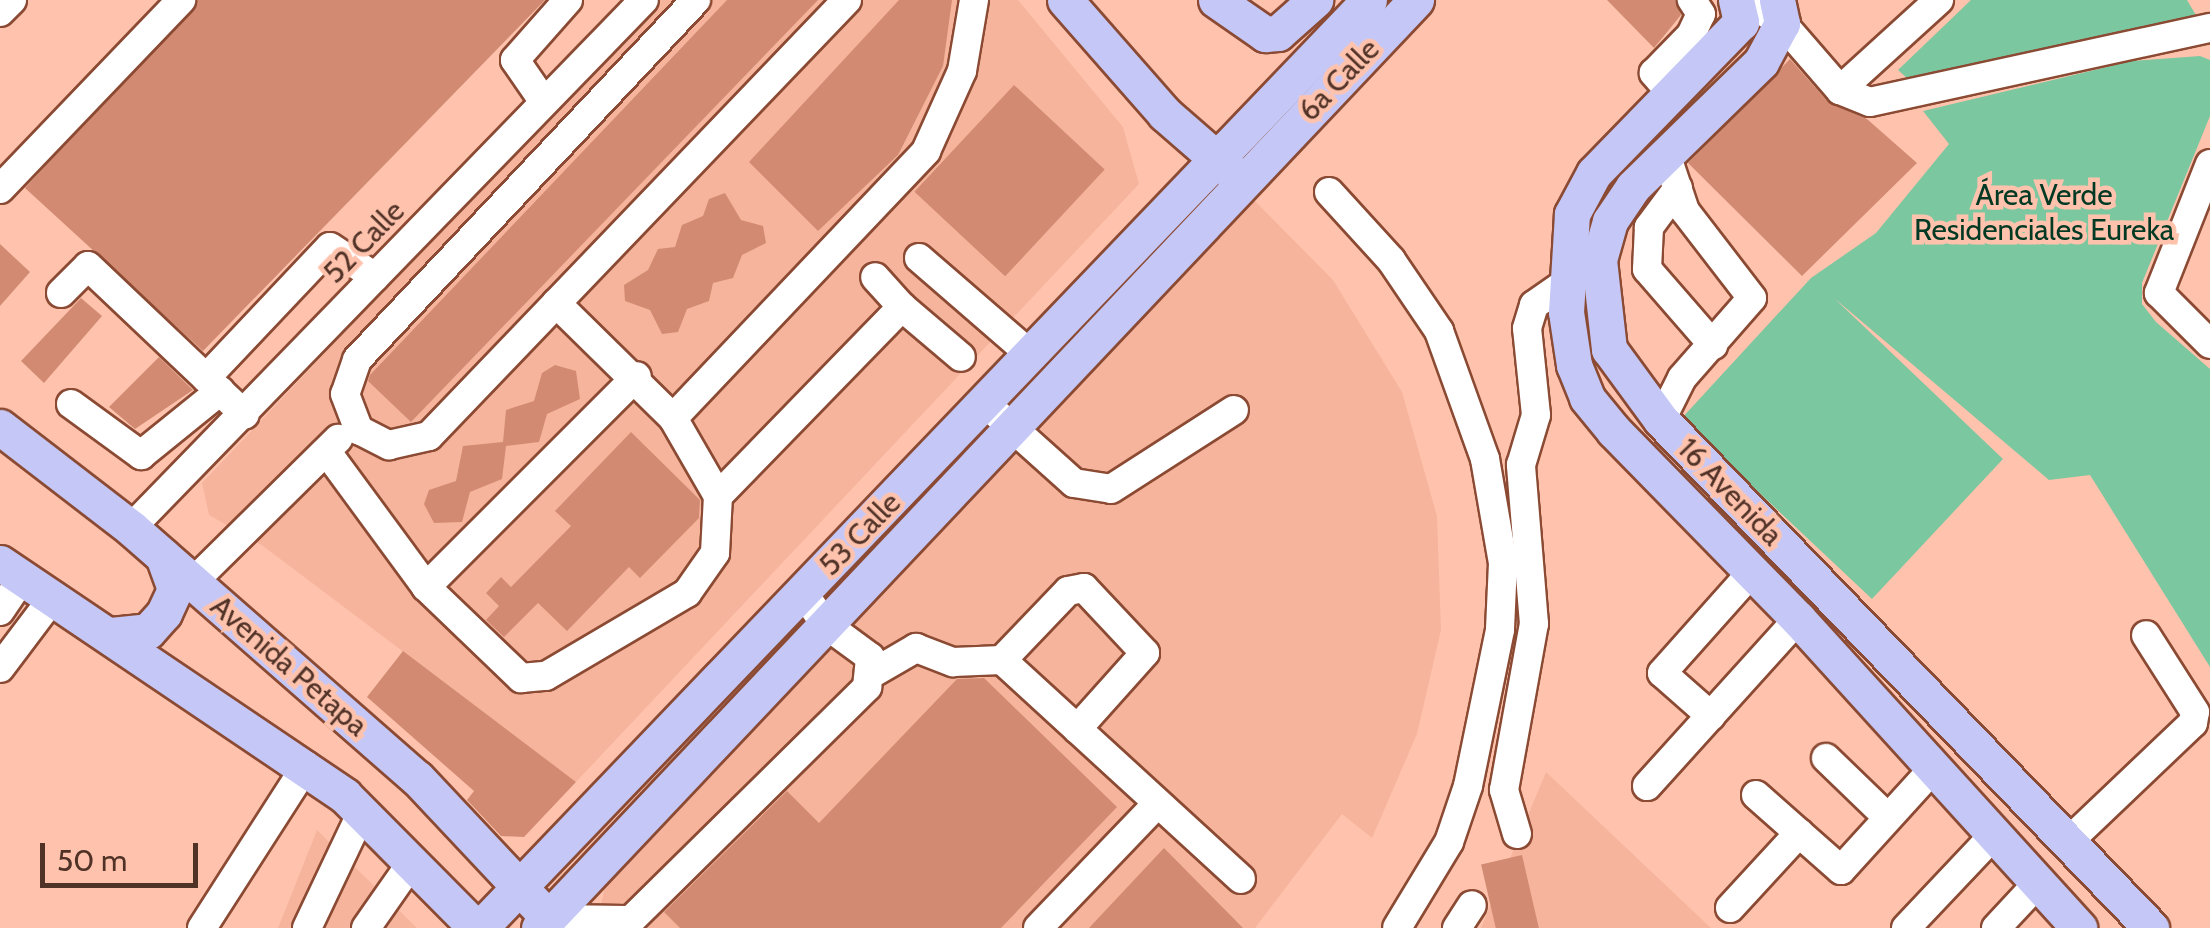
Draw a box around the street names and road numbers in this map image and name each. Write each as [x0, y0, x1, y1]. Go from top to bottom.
street label: 6a Calle [1291, 31, 1387, 129]
street label: 52 Calle [316, 193, 412, 291]
street label: 16 Avenida [1670, 431, 1790, 553]
street label: 53 Calle [812, 485, 908, 583]
street label: Avenida Petapa [203, 588, 375, 744]

